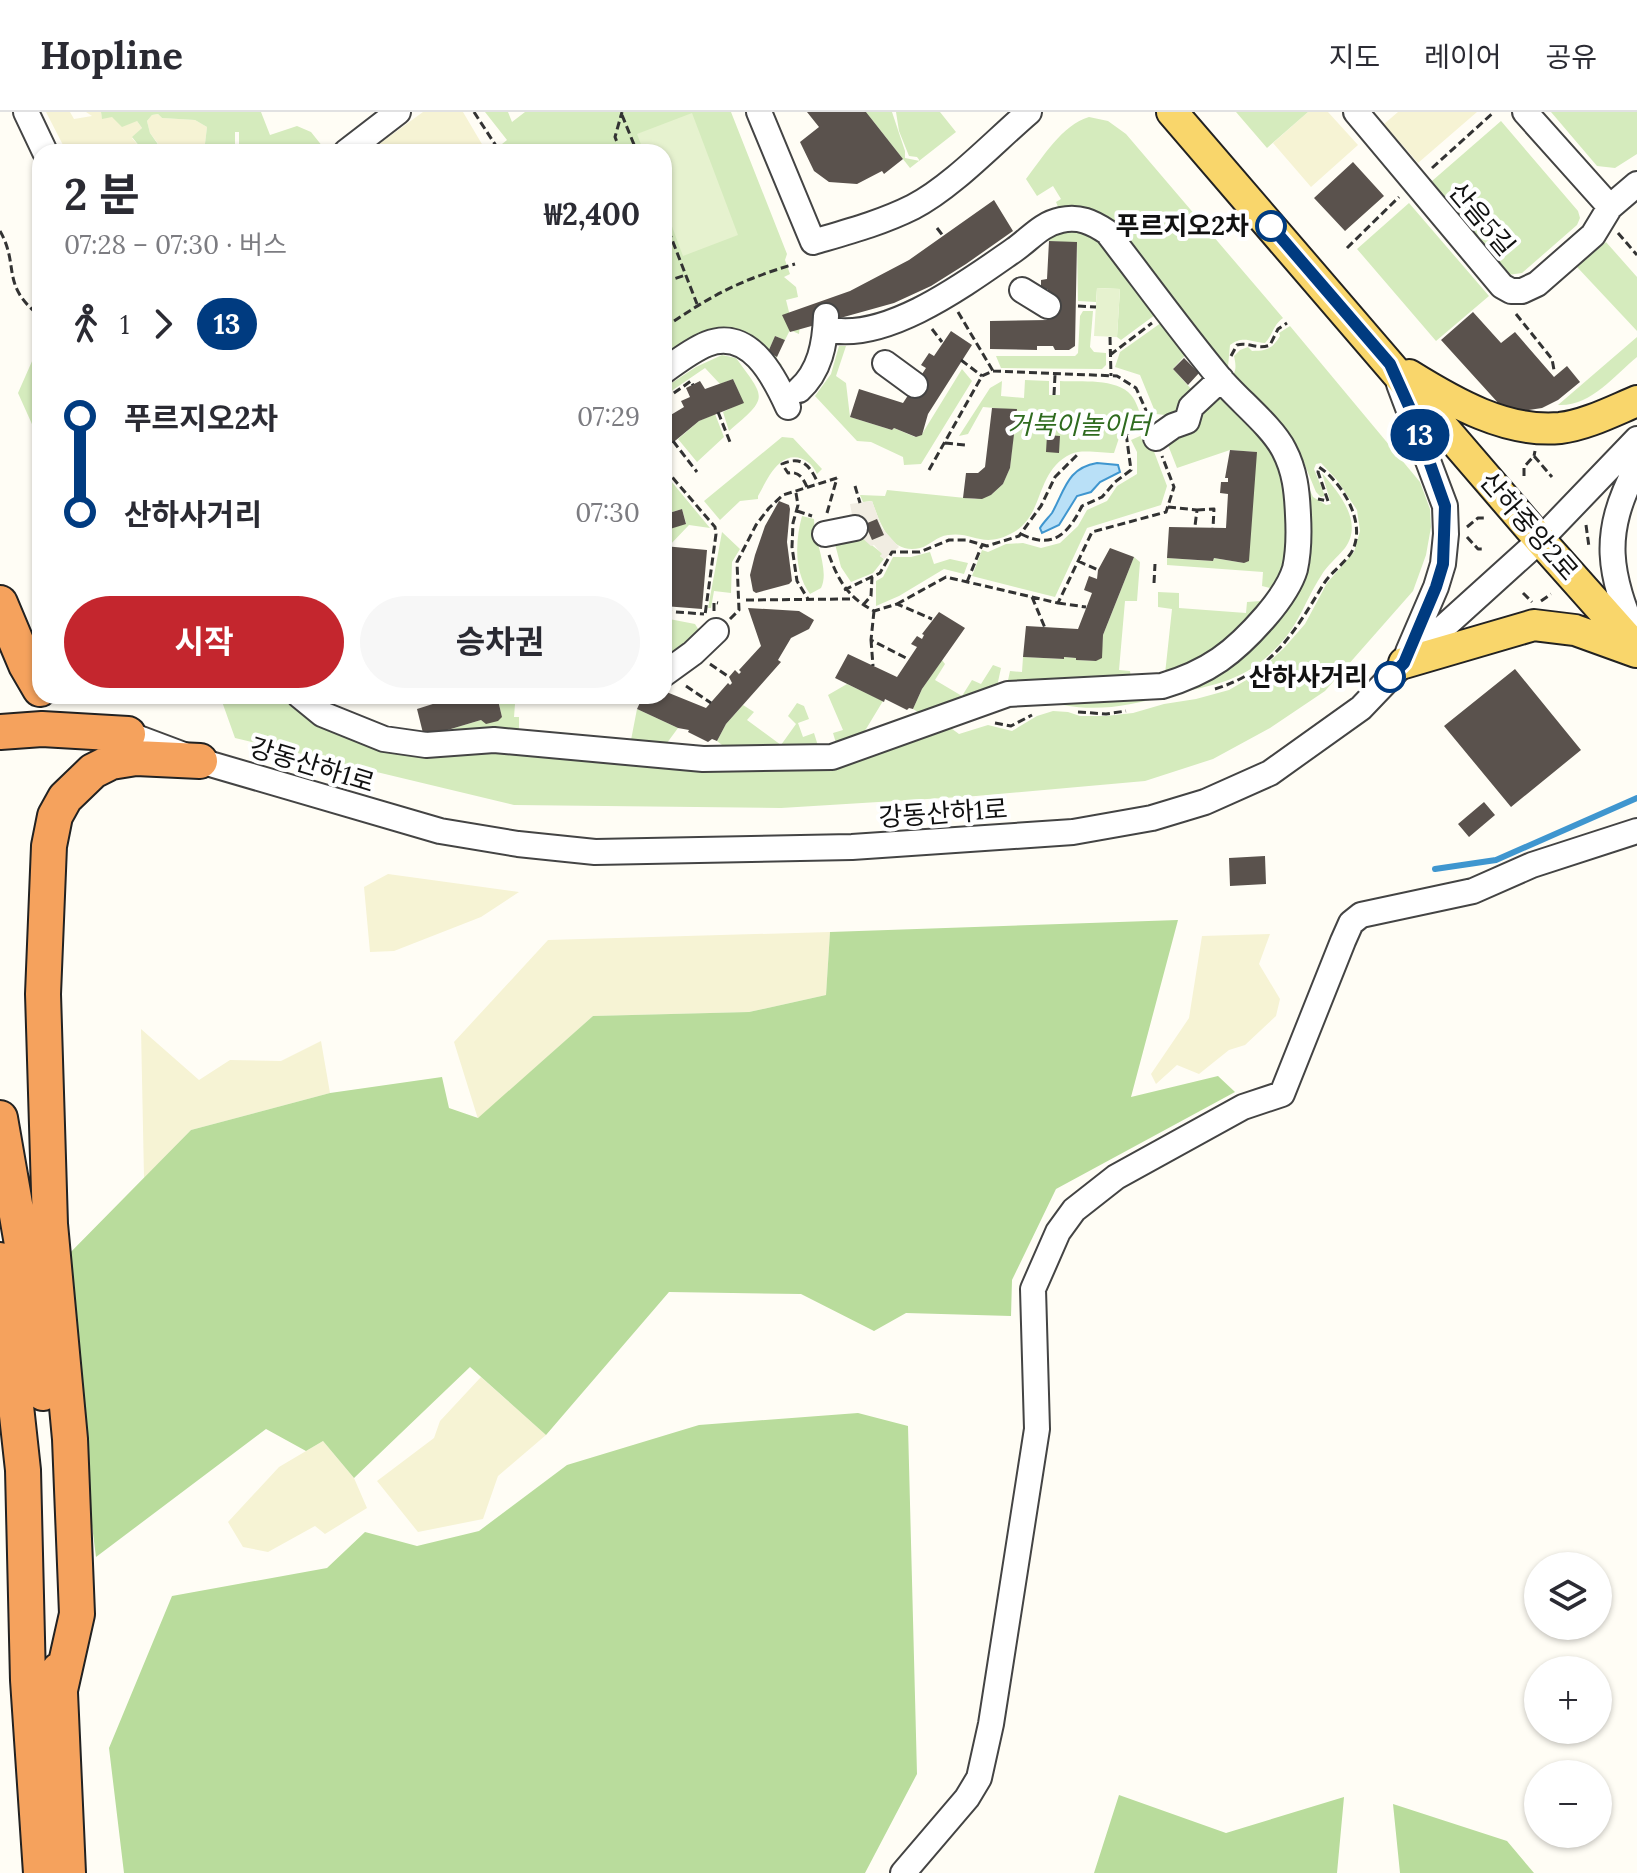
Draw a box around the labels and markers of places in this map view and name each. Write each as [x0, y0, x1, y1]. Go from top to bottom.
place label: 푸르지오2차 [1116, 209, 1249, 242]
marker: 푸르지오2차 [1256, 211, 1286, 241]
place label: 산하사거리 [1248, 660, 1368, 693]
marker: 산하사거리 [1375, 662, 1405, 692]

